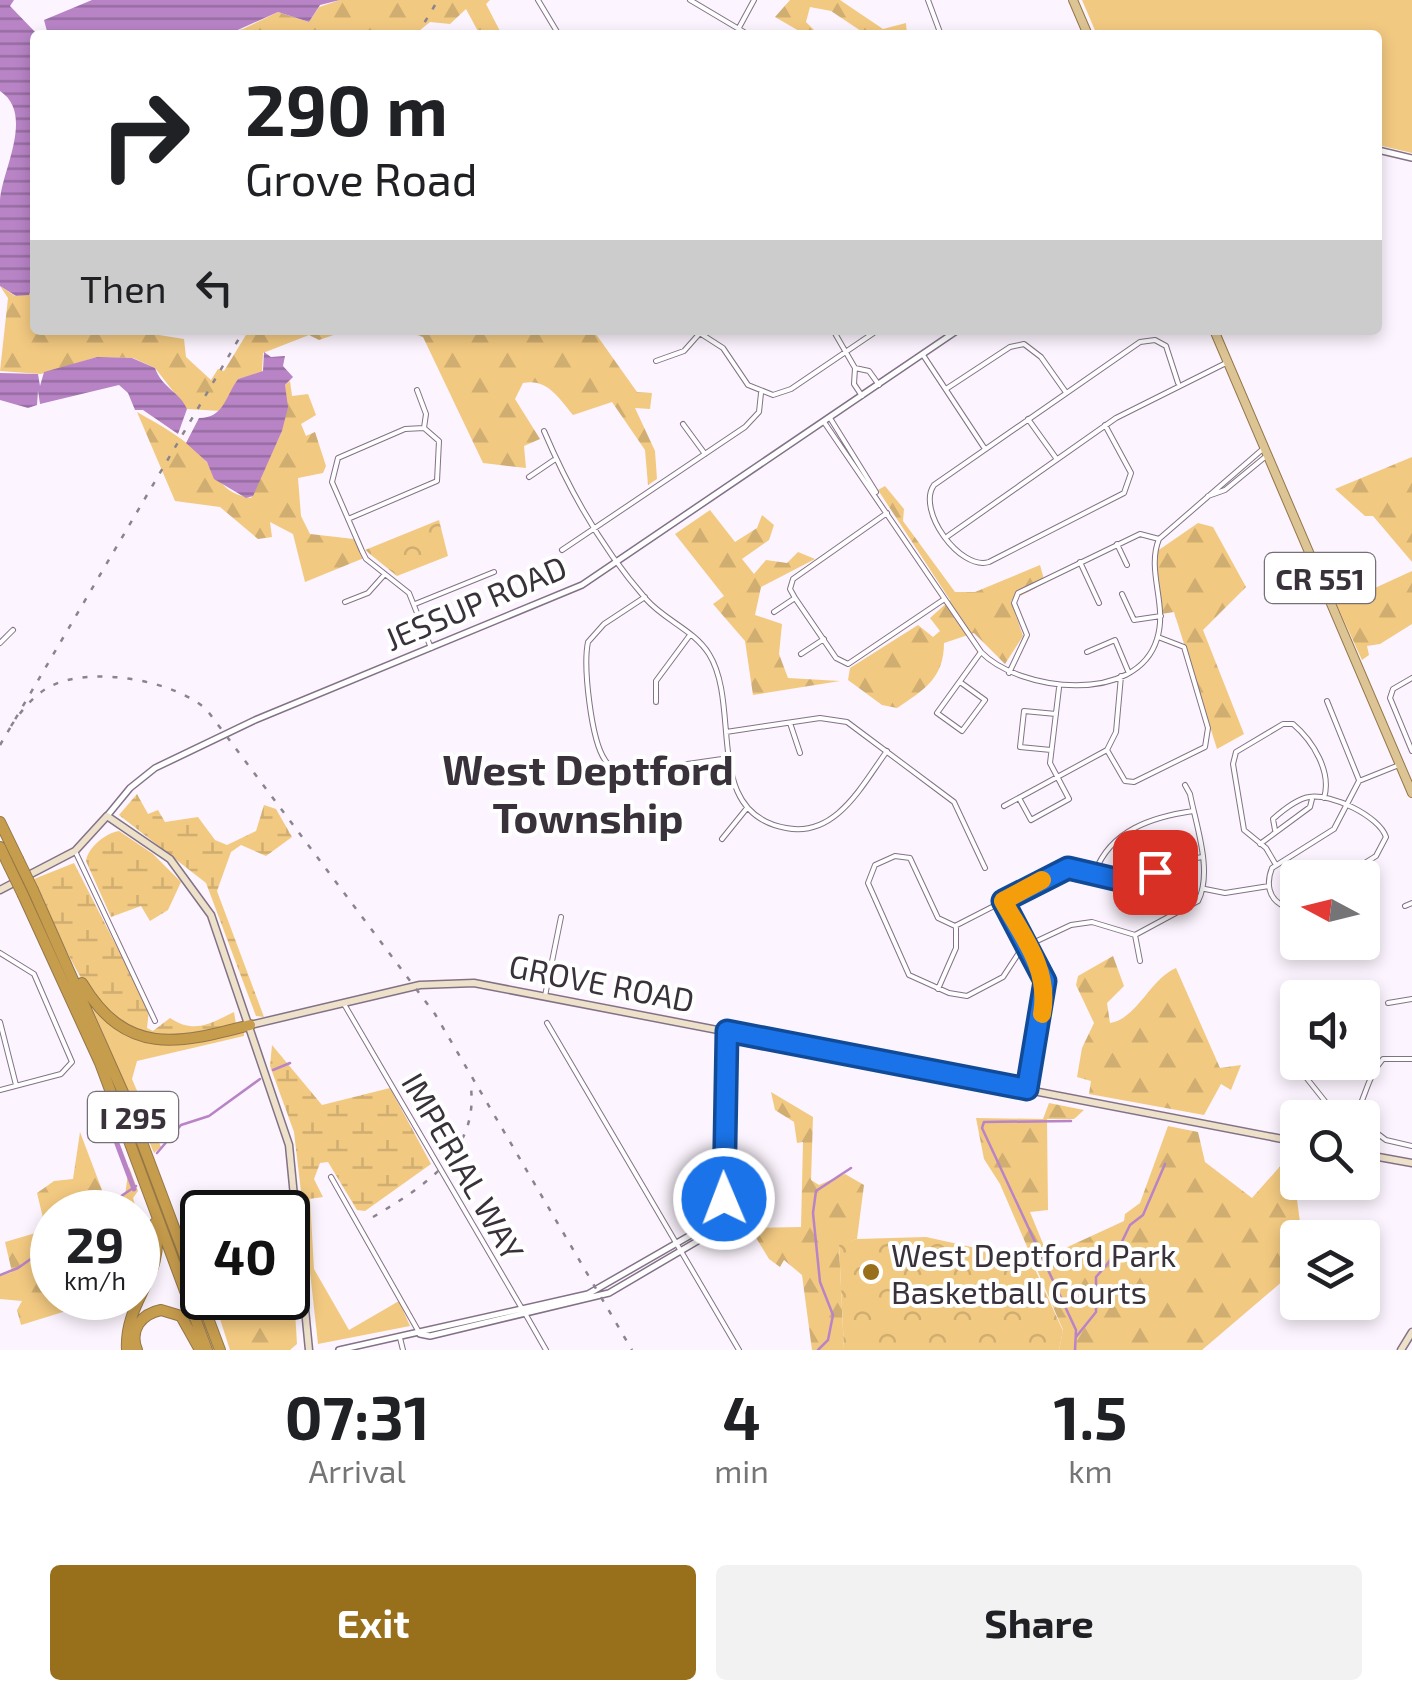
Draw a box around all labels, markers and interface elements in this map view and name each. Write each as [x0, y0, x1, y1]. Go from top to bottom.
text: 290 m [245, 66, 448, 150]
icon: right [80, 70, 210, 200]
text: Grove Road [245, 151, 477, 205]
icon: left [187, 260, 242, 315]
text: Then [80, 265, 167, 311]
street label: JESSUP ROAD [378, 547, 572, 657]
road number: CR 551 [1265, 553, 1375, 603]
district label: West Deptford Township [442, 743, 734, 841]
pin [1113, 830, 1198, 915]
icon: arrive [1128, 845, 1183, 900]
north arrow [1280, 860, 1380, 960]
map controls [1280, 860, 1380, 1320]
street label: GROVE ROAD [506, 945, 698, 1019]
button: sound [1280, 980, 1380, 1080]
street label: IMPERIAL WAY [395, 1066, 533, 1266]
road number: I 295 [88, 1092, 178, 1142]
button: search [1280, 1100, 1380, 1200]
position arrow [672, 1147, 776, 1251]
speed limit sign: 40 [180, 1190, 310, 1320]
text: 29 [66, 1213, 124, 1273]
button: layers [1280, 1220, 1380, 1320]
place label: West Deptford Park Basketball Courts [891, 1235, 1176, 1310]
marker: West Deptford Park Basketball Courts [860, 1261, 882, 1283]
text: km/h [64, 1265, 126, 1295]
text: 07:31 [285, 1380, 430, 1452]
text: 4 [722, 1380, 761, 1452]
text: 1.5 [1054, 1380, 1127, 1452]
text: Arrival [308, 1451, 406, 1489]
text: min [714, 1451, 769, 1489]
text: km [1068, 1451, 1113, 1489]
button: Exit [50, 1565, 696, 1680]
button: Share [716, 1565, 1362, 1680]

